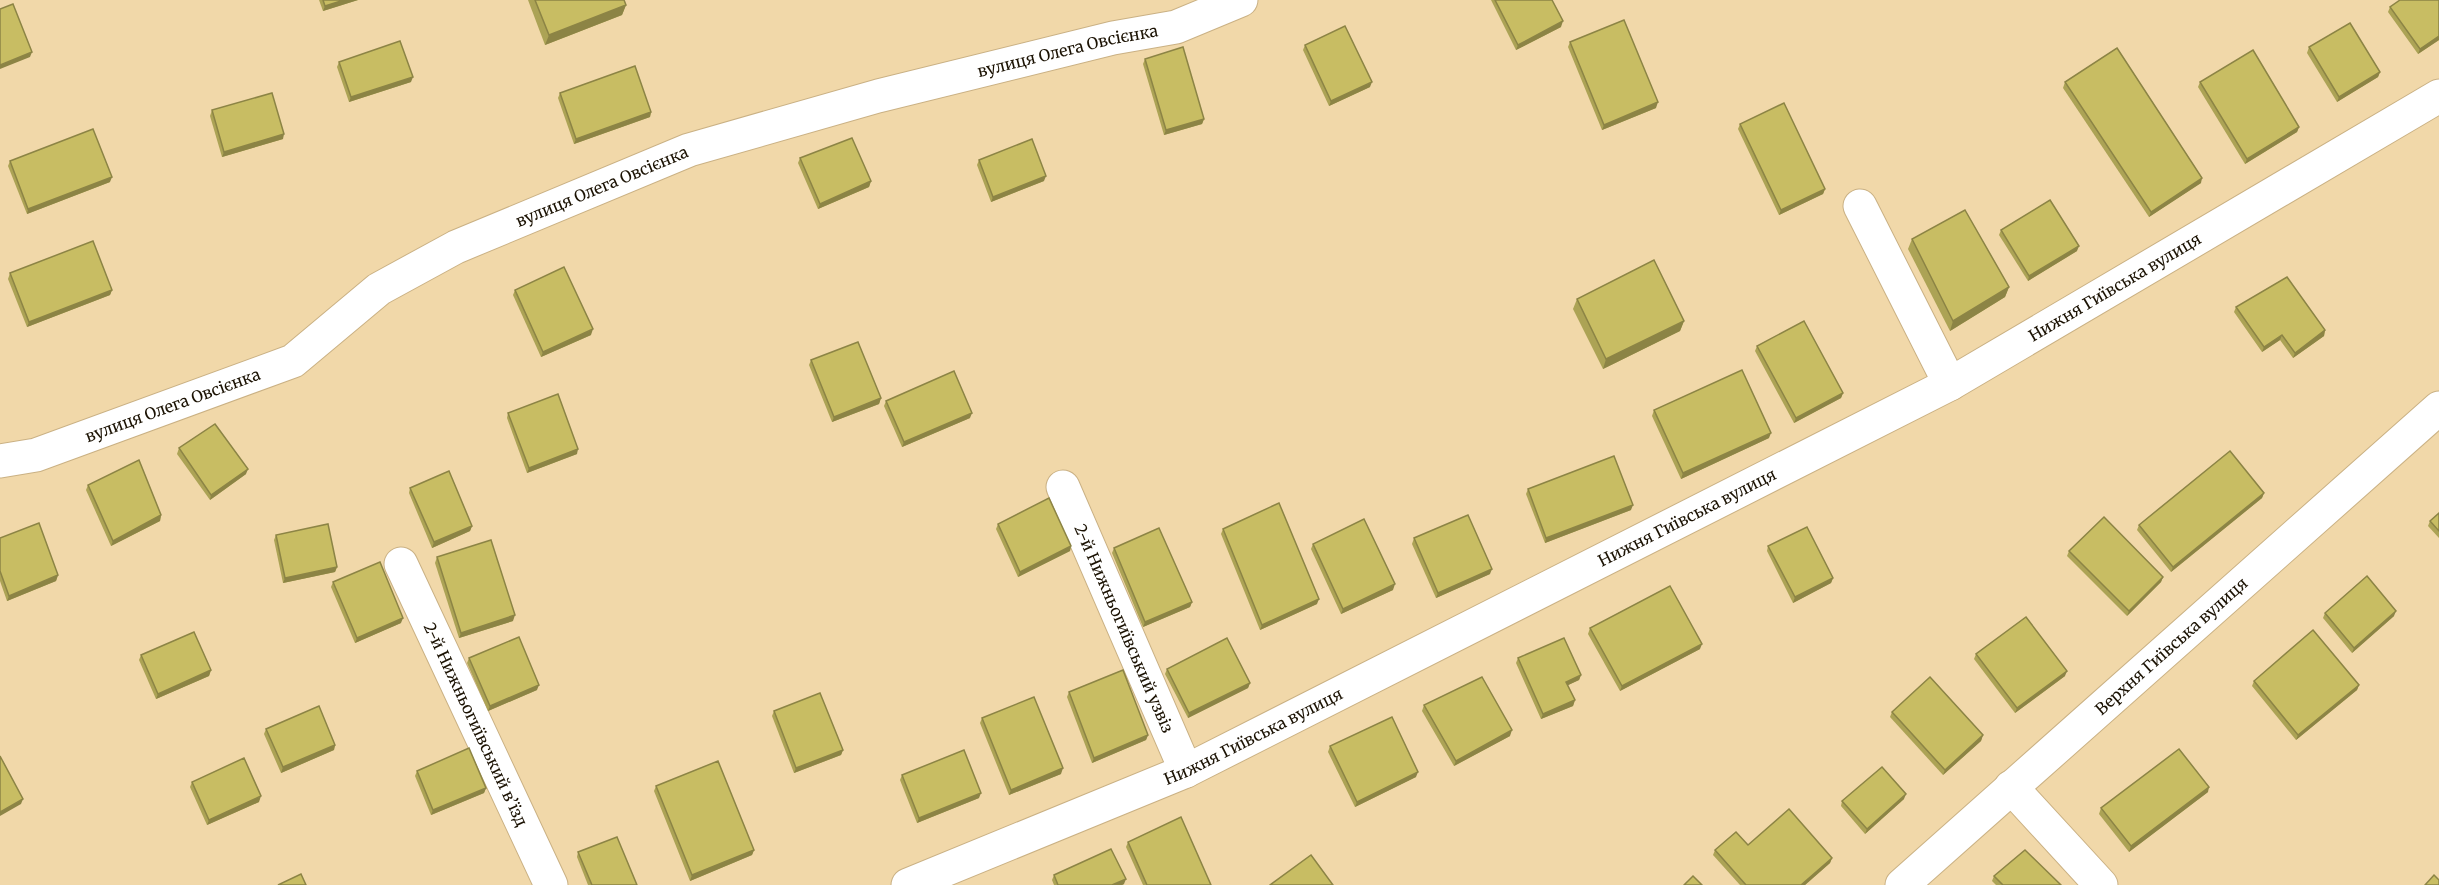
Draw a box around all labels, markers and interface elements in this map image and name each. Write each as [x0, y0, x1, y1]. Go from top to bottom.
street label: вулиця Олега Овсієнка [975, 20, 1160, 81]
street label: вулиця Олега Овсієнка [513, 141, 691, 231]
street label: Нижня Гиївська вулиця [2025, 228, 2205, 346]
street label: вулиця Олега Овсієнка [82, 364, 263, 446]
street label: Нижня Гиївська вулиця [1595, 464, 1779, 571]
street label: 2-й Нижньогиївський узвіз [1070, 521, 1178, 736]
street label: Верхня Гиївська вулиця [2091, 573, 2252, 719]
street label: 2-й Нижньогиївський в’їзд [420, 619, 532, 830]
street label: Нижня Гиївська вулиця [1161, 683, 1346, 789]

